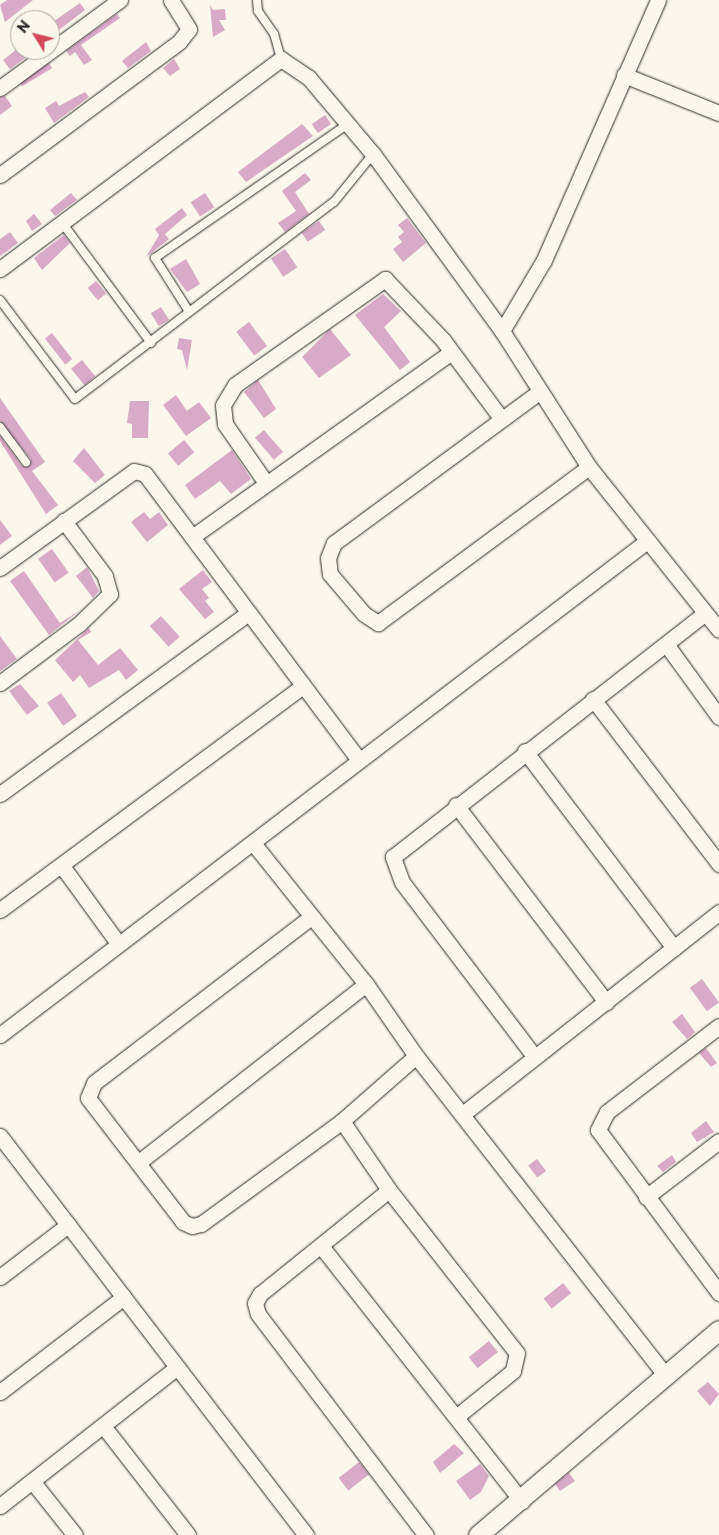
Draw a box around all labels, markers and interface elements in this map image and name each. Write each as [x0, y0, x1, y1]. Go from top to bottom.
north arrow [10, 10, 60, 60]
text: N [12, 16, 35, 37]

